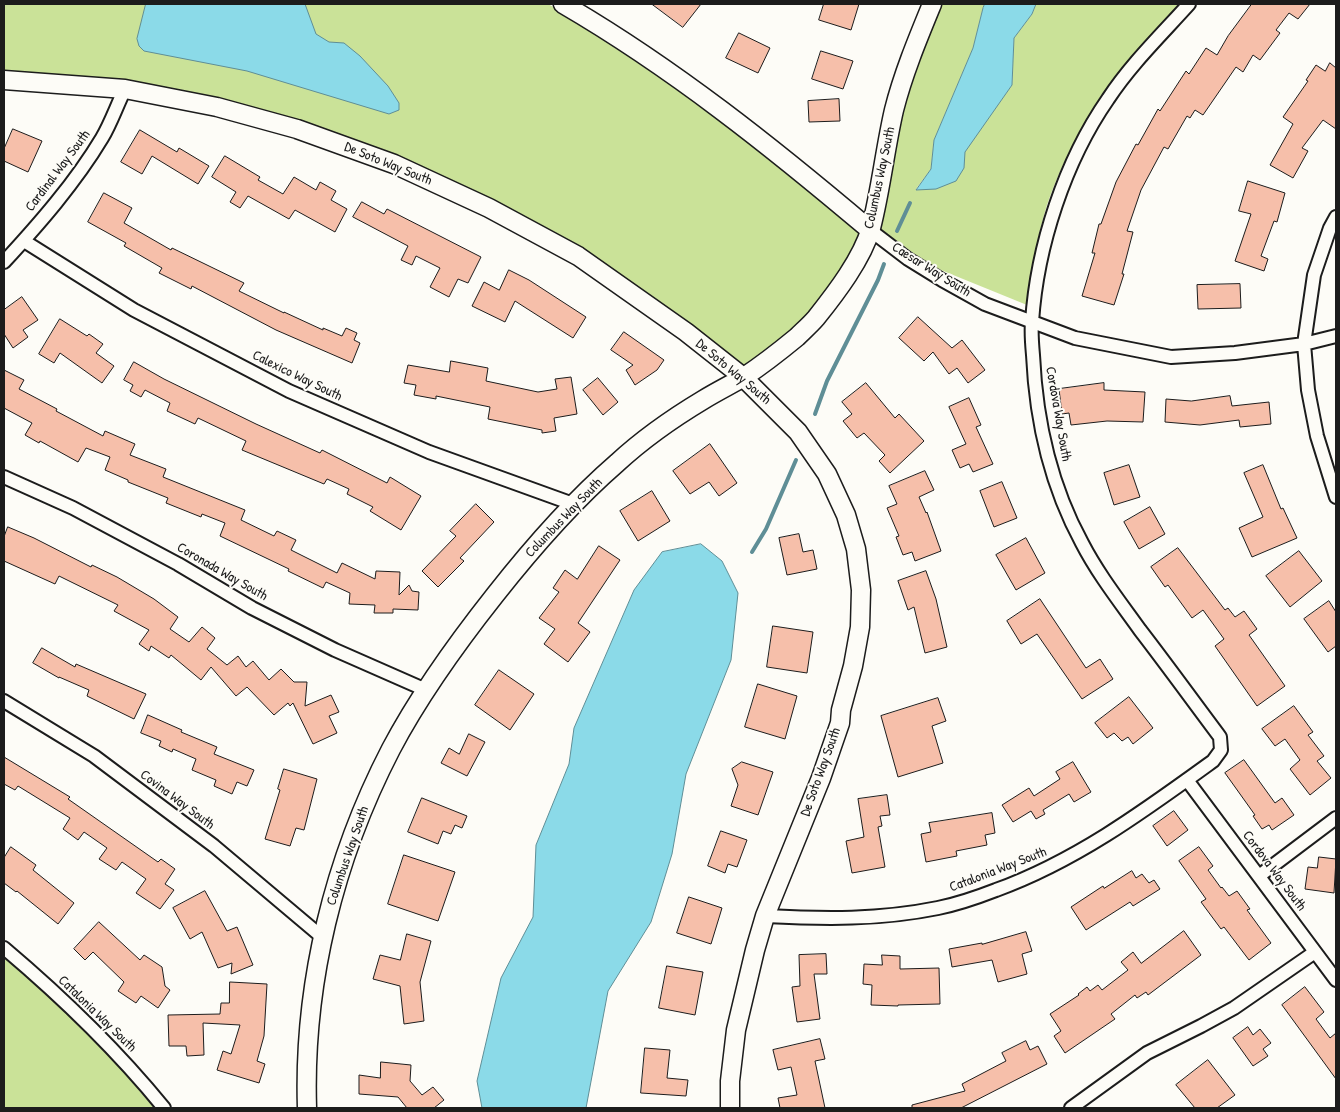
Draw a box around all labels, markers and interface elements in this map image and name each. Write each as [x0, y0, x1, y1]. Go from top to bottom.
street label: Columbus Way South [861, 126, 899, 230]
street label: Cardinal Way South [22, 127, 94, 215]
street label: De Soto Way South [342, 139, 434, 189]
street label: Caesar Way South [888, 239, 974, 301]
street label: De Soto Way South [692, 336, 774, 408]
street label: Calexico Way South [249, 347, 345, 405]
street label: Cordova Way South [1041, 365, 1075, 463]
street label: Columbus Way South [522, 475, 606, 561]
street label: Coronada Way South [174, 539, 270, 605]
street label: De Soto Way South [797, 726, 845, 818]
street label: Covina Way South [137, 767, 217, 833]
street label: Columbus Way South [323, 804, 373, 908]
street label: Cordova Way South [1238, 828, 1310, 914]
street label: Catalonia Way South [947, 844, 1049, 896]
street label: Catalonia Way South [54, 972, 140, 1056]

